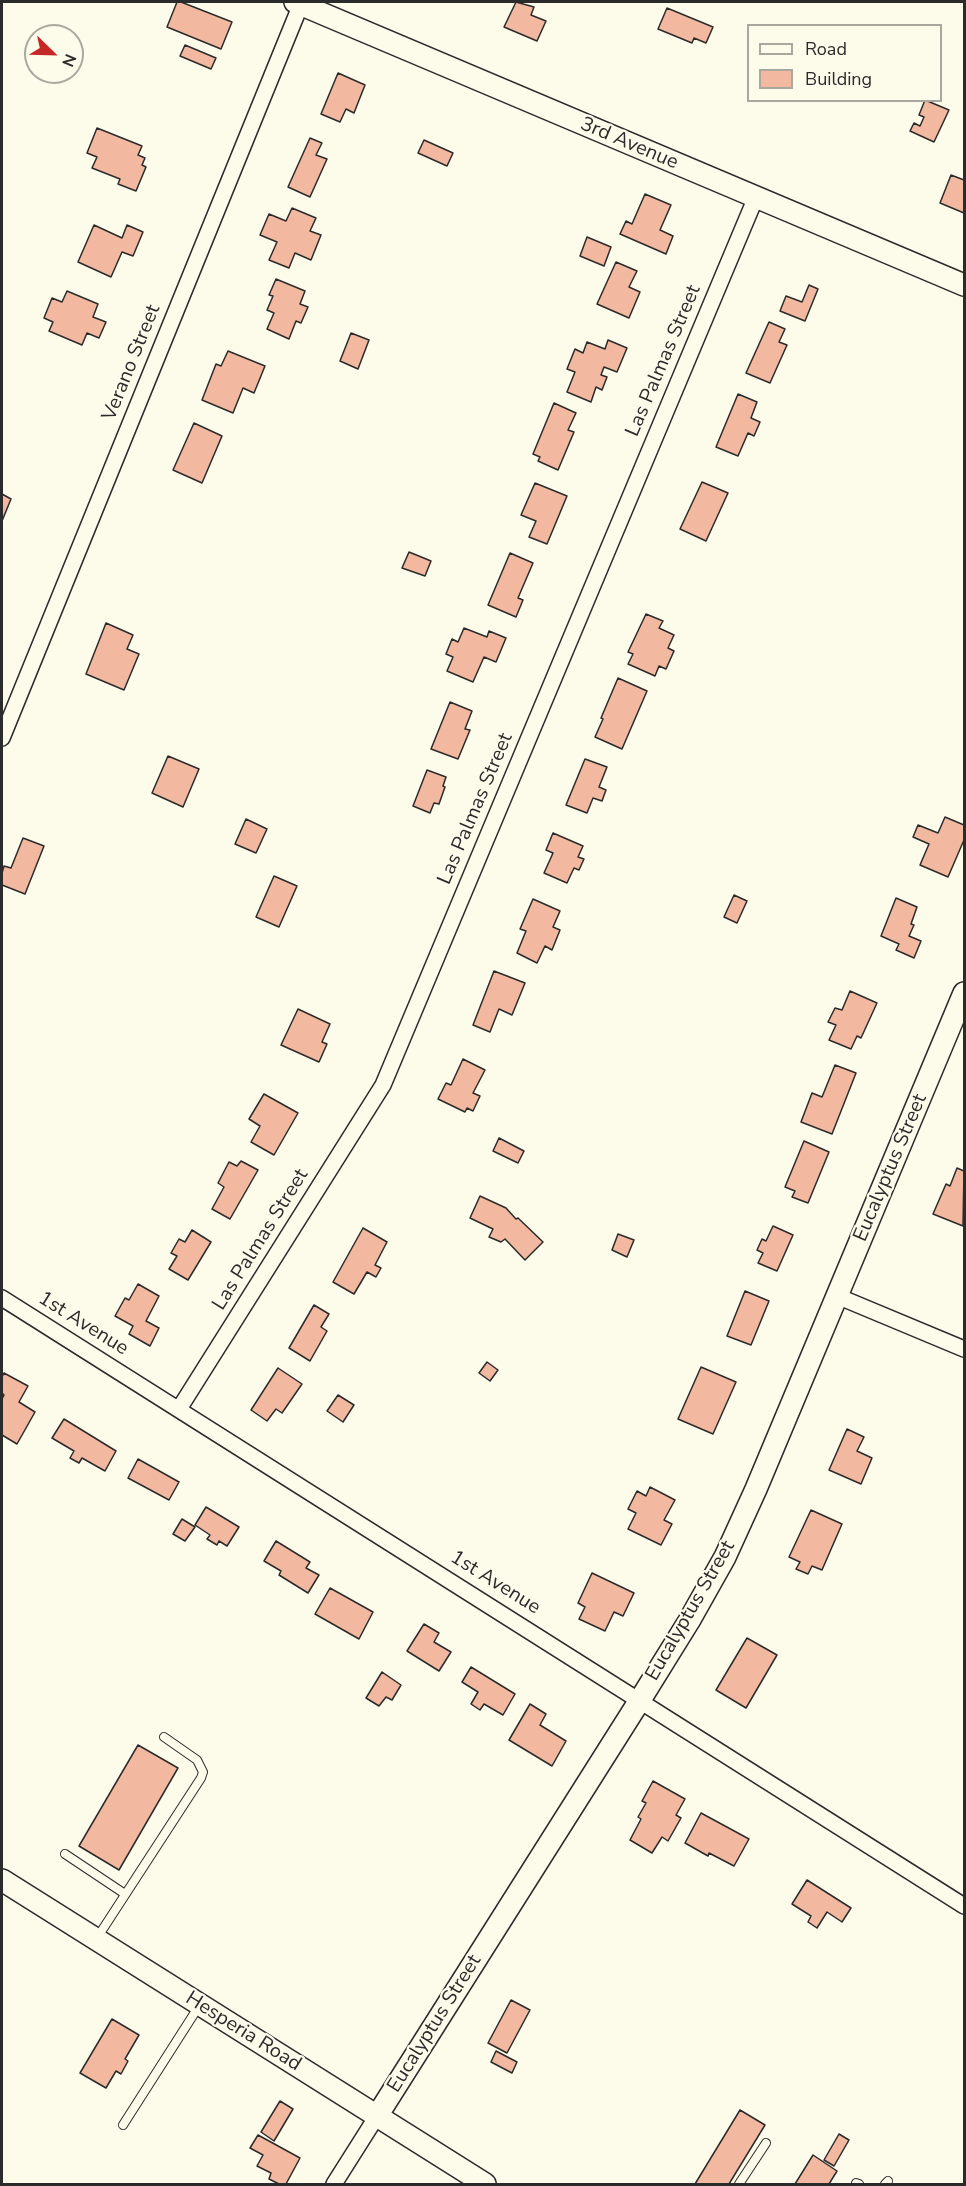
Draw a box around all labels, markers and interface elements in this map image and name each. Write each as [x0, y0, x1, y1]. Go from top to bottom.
north arrow [24, 24, 84, 84]
legend [747, 24, 942, 102]
text: Road [805, 37, 847, 61]
text: N [56, 50, 81, 70]
text: Building [805, 67, 872, 91]
street label: 3rd Avenue [576, 113, 682, 175]
street label: Las Palmas Street [621, 282, 707, 440]
street label: Verano Street [98, 301, 166, 425]
street label: Las Palmas Street [433, 730, 519, 888]
street label: Eucalyptus Street [849, 1091, 933, 1245]
street label: Las Palmas Street [208, 1165, 314, 1315]
street label: 1st Avenue [34, 1287, 132, 1361]
street label: Eucalyptus Street [641, 1537, 741, 1685]
street label: 1st Avenue [446, 1546, 544, 1620]
street label: Eucalyptus Street [383, 1951, 487, 2097]
street label: Hesperia Road [181, 1987, 305, 2077]

